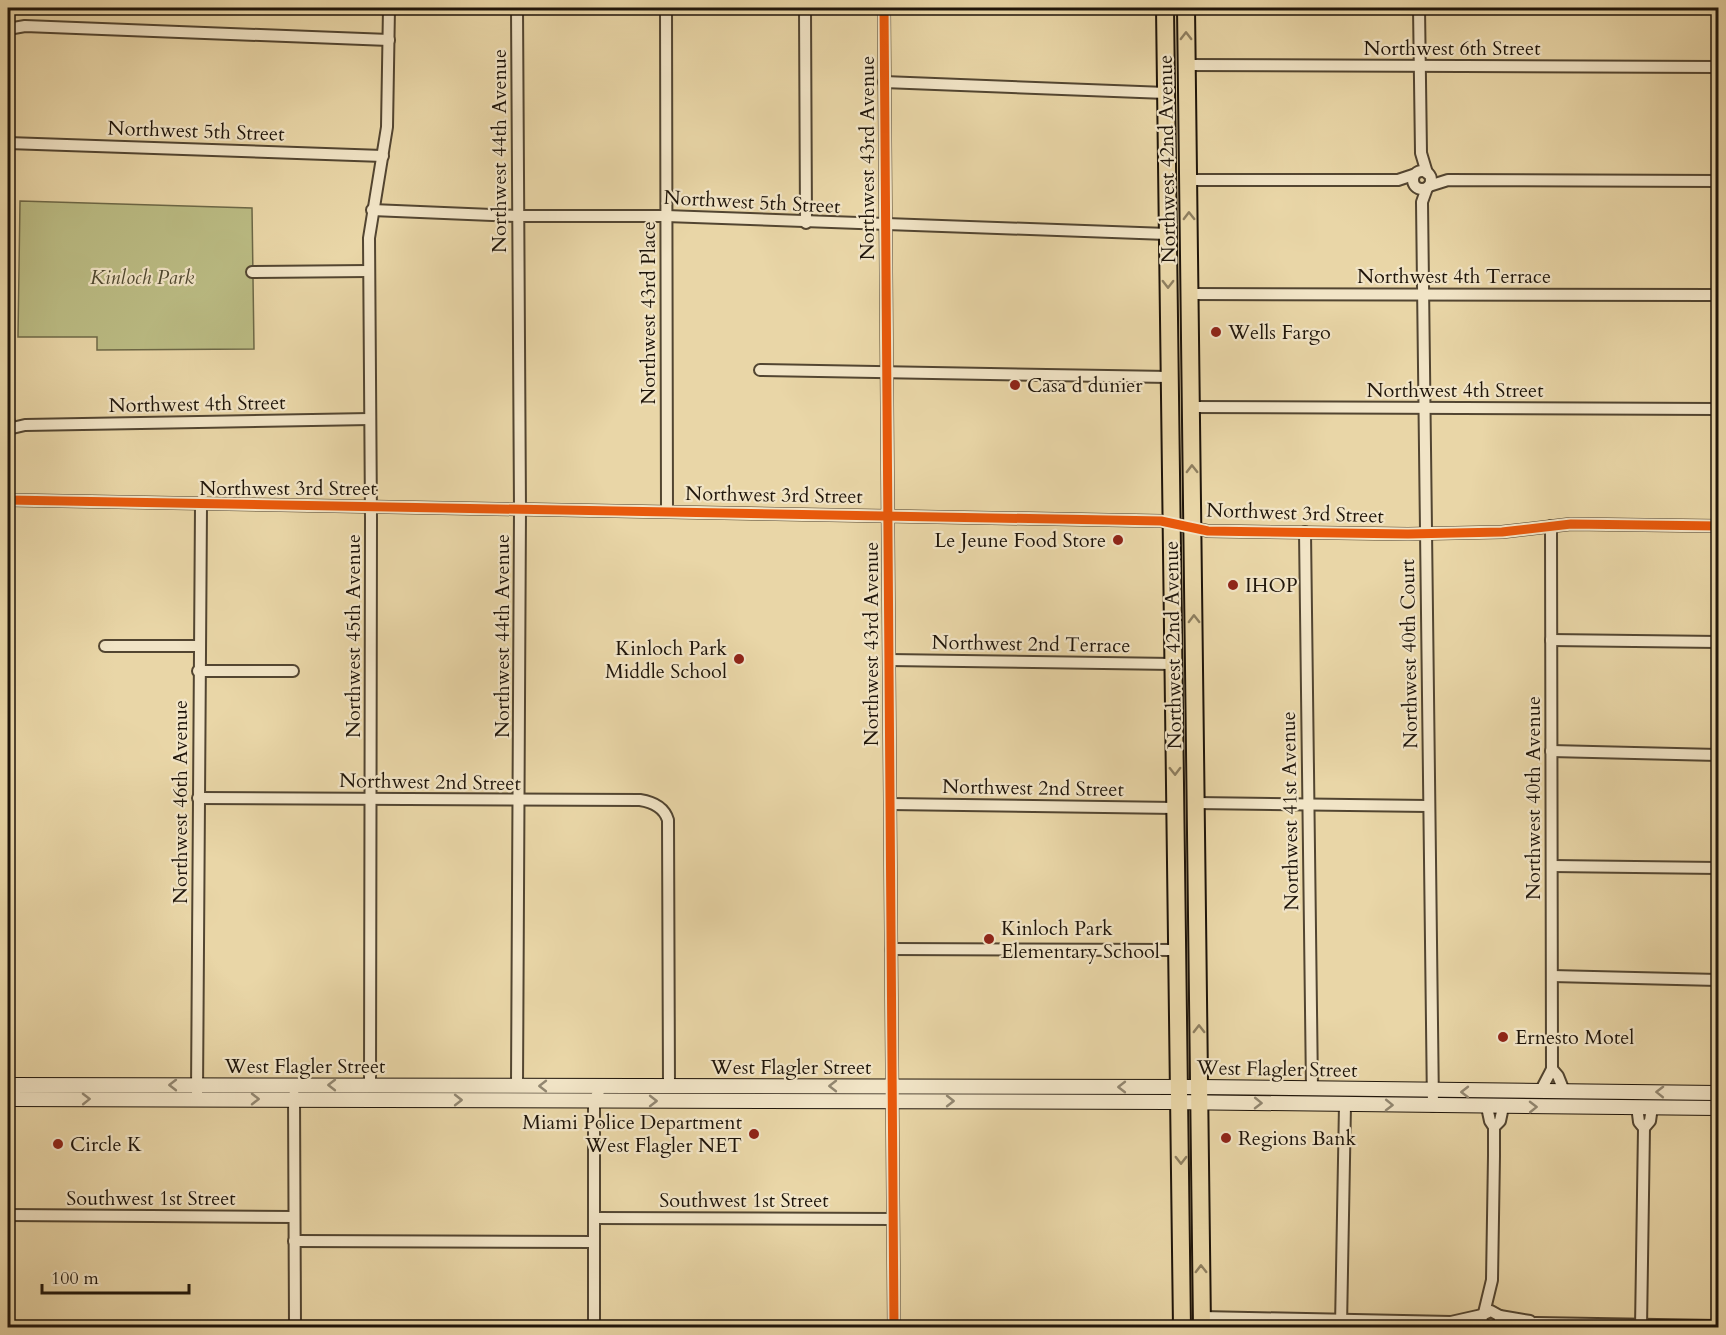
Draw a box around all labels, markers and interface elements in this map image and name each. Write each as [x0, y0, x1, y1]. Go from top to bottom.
one-way arrow [1180, 32, 1192, 41]
street label: Northwest 6th Street [1364, 35, 1541, 62]
street label: Northwest 44th Avenue [486, 49, 513, 253]
street label: Northwest 42nd Avenue [1152, 54, 1182, 264]
street label: Northwest 43rd Avenue [854, 56, 881, 260]
street label: Northwest 5th Street [107, 114, 286, 148]
street label: Northwest 5th Street [663, 184, 842, 220]
one-way arrow [1182, 211, 1195, 220]
street label: Northwest 43rd Place [635, 221, 662, 405]
street label: Northwest 4th Terrace [1357, 263, 1551, 290]
park label: Kinloch Park [90, 264, 194, 291]
one-way arrow [1162, 280, 1174, 289]
place label: Wells Fargo [1227, 319, 1331, 346]
marker: Wells Fargo [1209, 325, 1223, 339]
place label: Casa d dunier [1027, 372, 1143, 399]
street label: Northwest 4th Street [1367, 377, 1544, 404]
marker: Casa d dunier [1008, 378, 1022, 392]
street label: Northwest 4th Street [108, 389, 286, 419]
one-way arrow [1186, 465, 1198, 474]
street label: Northwest 3rd Street [199, 475, 377, 502]
street label: Northwest 3rd Street [685, 480, 864, 510]
street label: Northwest 3rd Street [1206, 496, 1385, 530]
place label: Le Jeune Food Store [934, 527, 1106, 554]
marker: Le Jeune Food Store [1111, 533, 1125, 547]
street label: Northwest 45th Avenue [340, 534, 367, 738]
street label: Northwest 44th Avenue [489, 534, 516, 738]
street label: Northwest 42nd Avenue [1158, 540, 1188, 750]
street label: Northwest 43rd Avenue [858, 542, 885, 746]
street label: Northwest 40th Court [1394, 558, 1424, 749]
place label: IHOP [1245, 572, 1298, 599]
marker: IHOP [1226, 578, 1240, 592]
one-way arrow [1188, 615, 1200, 624]
street label: Northwest 2nd Terrace [931, 629, 1131, 659]
place label: Kinloch Park Middle School [605, 635, 727, 685]
marker: Kinloch Park Middle School [732, 652, 746, 666]
street label: Northwest 40th Avenue [1520, 696, 1547, 900]
street label: Northwest 46th Avenue [167, 700, 194, 904]
street label: Northwest 41st Avenue [1275, 711, 1305, 911]
one-way arrow [1168, 766, 1181, 775]
street label: Northwest 2nd Street [339, 767, 522, 797]
street label: Northwest 2nd Street [942, 773, 1125, 803]
place label: Kinloch Park Elementary School [1001, 915, 1160, 965]
marker: Kinloch Park Elementary School [982, 932, 996, 946]
one-way arrow [1193, 1024, 1205, 1033]
place label: Ernesto Motel [1515, 1024, 1634, 1051]
marker: Ernesto Motel [1496, 1030, 1510, 1044]
street label: West Flagler Street [224, 1053, 386, 1080]
street label: West Flagler Street [710, 1054, 872, 1081]
street label: West Flagler Street [1195, 1054, 1358, 1084]
one-way arrow [168, 1079, 177, 1091]
one-way arrow [327, 1079, 336, 1091]
one-way arrow [539, 1080, 548, 1092]
one-way arrow [828, 1080, 837, 1092]
one-way arrow [1117, 1081, 1126, 1093]
one-way arrow [1461, 1086, 1470, 1098]
one-way arrow [1656, 1086, 1665, 1098]
one-way arrow [81, 1093, 90, 1105]
one-way arrow [251, 1093, 260, 1105]
one-way arrow [454, 1094, 463, 1106]
one-way arrow [648, 1094, 657, 1107]
one-way arrow [946, 1095, 955, 1107]
one-way arrow [1253, 1097, 1262, 1109]
one-way arrow [1384, 1099, 1393, 1111]
one-way arrow [1529, 1101, 1538, 1113]
place label: Miami Police Department West Flagler NET [522, 1109, 743, 1159]
place label: Regions Bank [1238, 1125, 1357, 1152]
marker: Miami Police Department West Flagler NET [747, 1127, 761, 1141]
place label: Circle K [70, 1131, 142, 1158]
marker: Regions Bank [1219, 1131, 1233, 1145]
marker: Circle K [51, 1137, 65, 1151]
one-way arrow [1175, 1156, 1187, 1165]
street label: Southwest 1st Street [66, 1185, 236, 1212]
street label: Southwest 1st Street [659, 1187, 829, 1214]
scale bar [42, 1257, 189, 1295]
one-way arrow [1195, 1265, 1208, 1274]
text: 100 m [51, 1266, 99, 1291]

